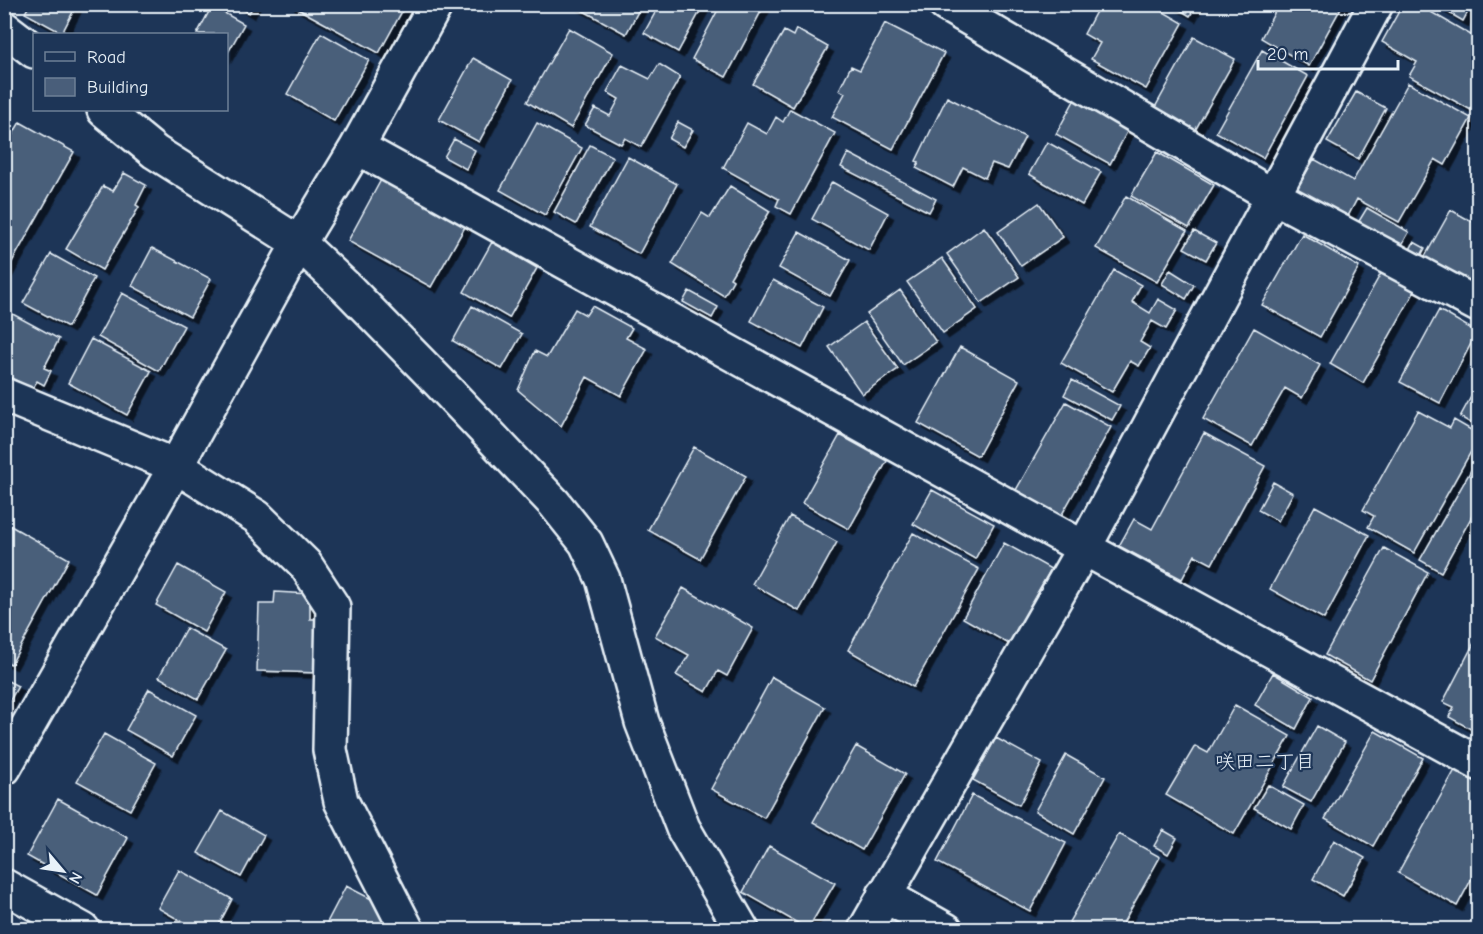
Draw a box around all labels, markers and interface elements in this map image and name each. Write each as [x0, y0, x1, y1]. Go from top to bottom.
legend [33, 33, 228, 111]
scale bar [1258, 33, 1398, 71]
text: 20 m [1267, 44, 1308, 65]
text: Road [87, 47, 126, 68]
text: Building [87, 77, 149, 98]
district label: 咲田二丁目 [1215, 750, 1315, 773]
north arrow [33, 841, 93, 901]
text: N [65, 869, 86, 887]

